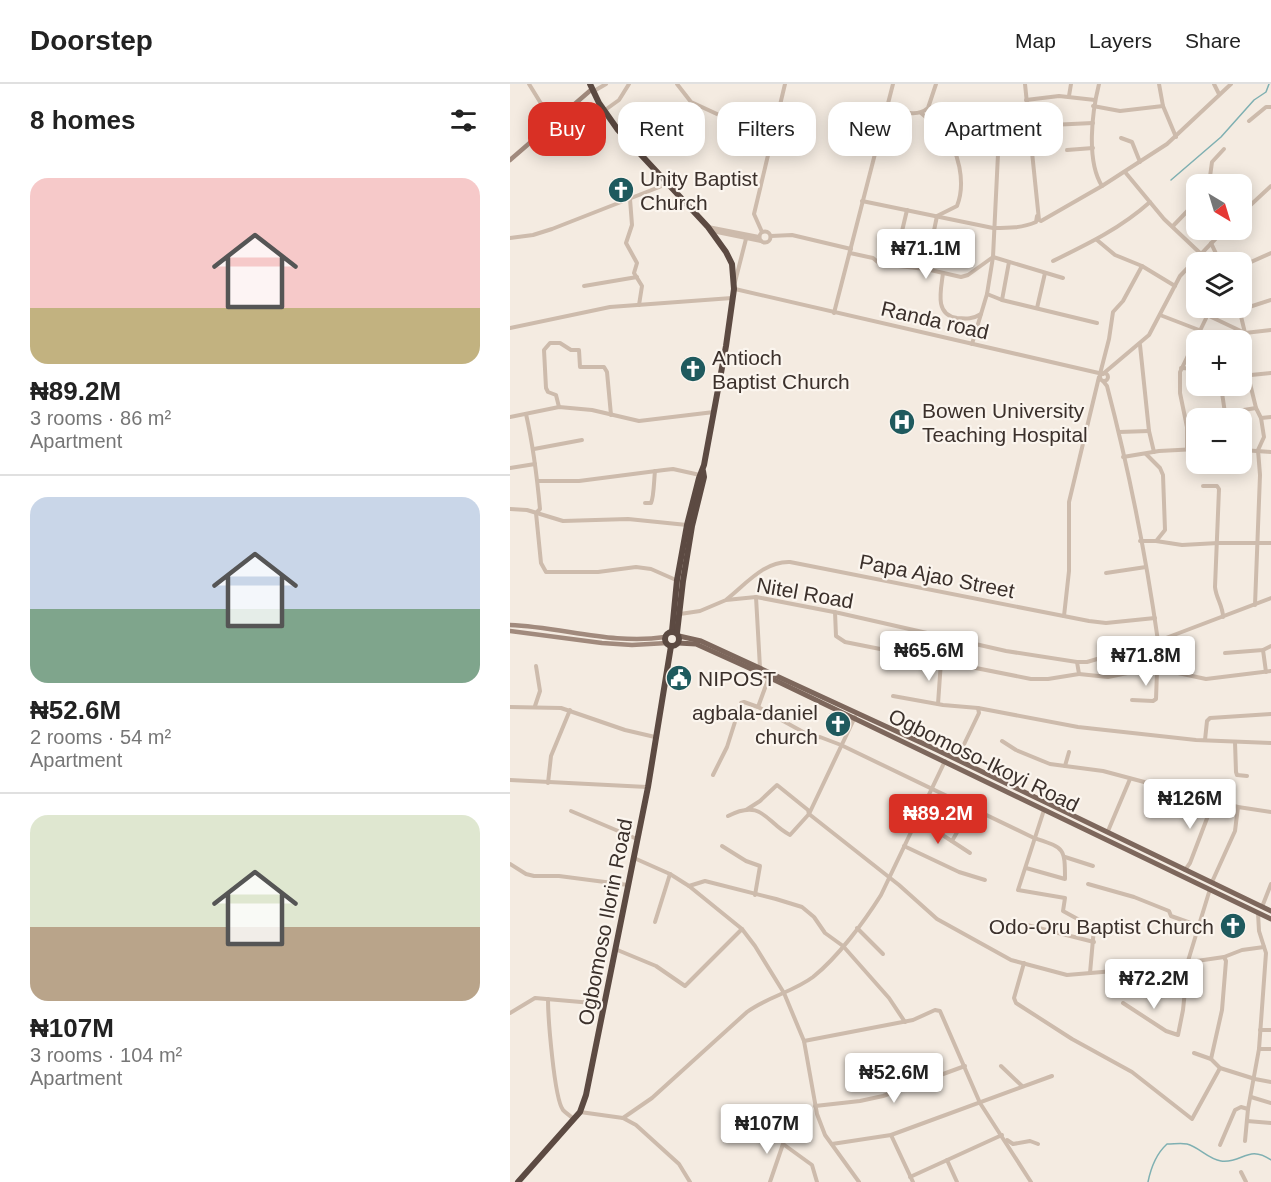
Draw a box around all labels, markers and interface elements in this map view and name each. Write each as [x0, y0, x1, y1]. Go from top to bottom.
text: Doorstep [30, 25, 153, 56]
text: Map [1015, 29, 1056, 52]
text: Layers [1089, 29, 1152, 52]
text: Share [1185, 29, 1241, 52]
chip: Buy [528, 102, 606, 156]
chip: Rent [618, 102, 705, 156]
chip: Filters [717, 102, 816, 156]
chip: New [828, 102, 912, 156]
chip: Apartment [924, 102, 1063, 156]
icon: filters [447, 104, 480, 137]
text: 8 homes [30, 105, 136, 135]
place label: Unity Baptist Church [640, 167, 758, 214]
north arrow [1186, 174, 1252, 240]
map controls [1186, 174, 1252, 474]
church icon: Unity Baptist Church [606, 175, 636, 205]
icon: home [201, 217, 309, 325]
pin: ₦71.1M [877, 229, 975, 280]
text: ₦71.1M [891, 237, 961, 259]
button: layers [1186, 252, 1252, 318]
street label: Randa road [879, 296, 991, 344]
button: + [1186, 330, 1252, 396]
place label: Antioch Baptist Church [712, 346, 850, 393]
church icon: Antioch Baptist Church [678, 354, 708, 384]
text: ₦89.2M [30, 376, 121, 406]
place label: Bowen University Teaching Hospital [922, 399, 1088, 446]
text: 3 rooms · 86 m² [30, 407, 171, 429]
hospital icon: Bowen University Teaching Hospital [887, 407, 917, 437]
button: − [1186, 408, 1252, 474]
text: Apartment [30, 430, 122, 452]
icon: home [201, 536, 309, 644]
street label: Papa Ajao Street [857, 550, 1017, 602]
street label: Nitel Road [755, 573, 855, 613]
pin: ₦65.6M [880, 631, 978, 682]
pin: ₦71.8M [1097, 636, 1195, 687]
text: ₦65.6M [894, 639, 964, 661]
text: ₦71.8M [1111, 644, 1181, 666]
public building icon: NIPOST [664, 663, 694, 693]
place label: NIPOST [698, 667, 776, 690]
text: ₦52.6M [30, 695, 121, 725]
place label: agbala-daniel church [692, 701, 818, 748]
street label: Ogbomoso-Ikoyi Road [885, 704, 1083, 816]
church icon: agbala-daniel church [823, 709, 853, 739]
text: 2 rooms · 54 m² [30, 726, 171, 748]
text: Apartment [30, 749, 122, 771]
pin: ₦126M [1148, 779, 1232, 830]
text: ₦126M [1158, 787, 1222, 809]
pin: ₦89.2M [889, 794, 987, 845]
text: ₦89.2M [903, 802, 973, 824]
street label: Ogbomoso Ilorin Road [574, 817, 636, 1027]
icon: home [201, 854, 309, 962]
church icon: Odo-Oru Baptist Church [1218, 911, 1248, 941]
place label: Odo-Oru Baptist Church [989, 915, 1214, 938]
pin: ₦72.2M [1105, 959, 1203, 1010]
text: ₦72.2M [1119, 967, 1189, 989]
text: ₦107M [30, 1013, 114, 1043]
text: 3 rooms · 104 m² [30, 1044, 182, 1066]
pin: ₦52.6M [845, 1053, 943, 1104]
text: ₦52.6M [859, 1061, 929, 1083]
text: Apartment [30, 1067, 122, 1089]
pin: ₦107M [725, 1104, 809, 1155]
text: ₦107M [735, 1112, 799, 1134]

